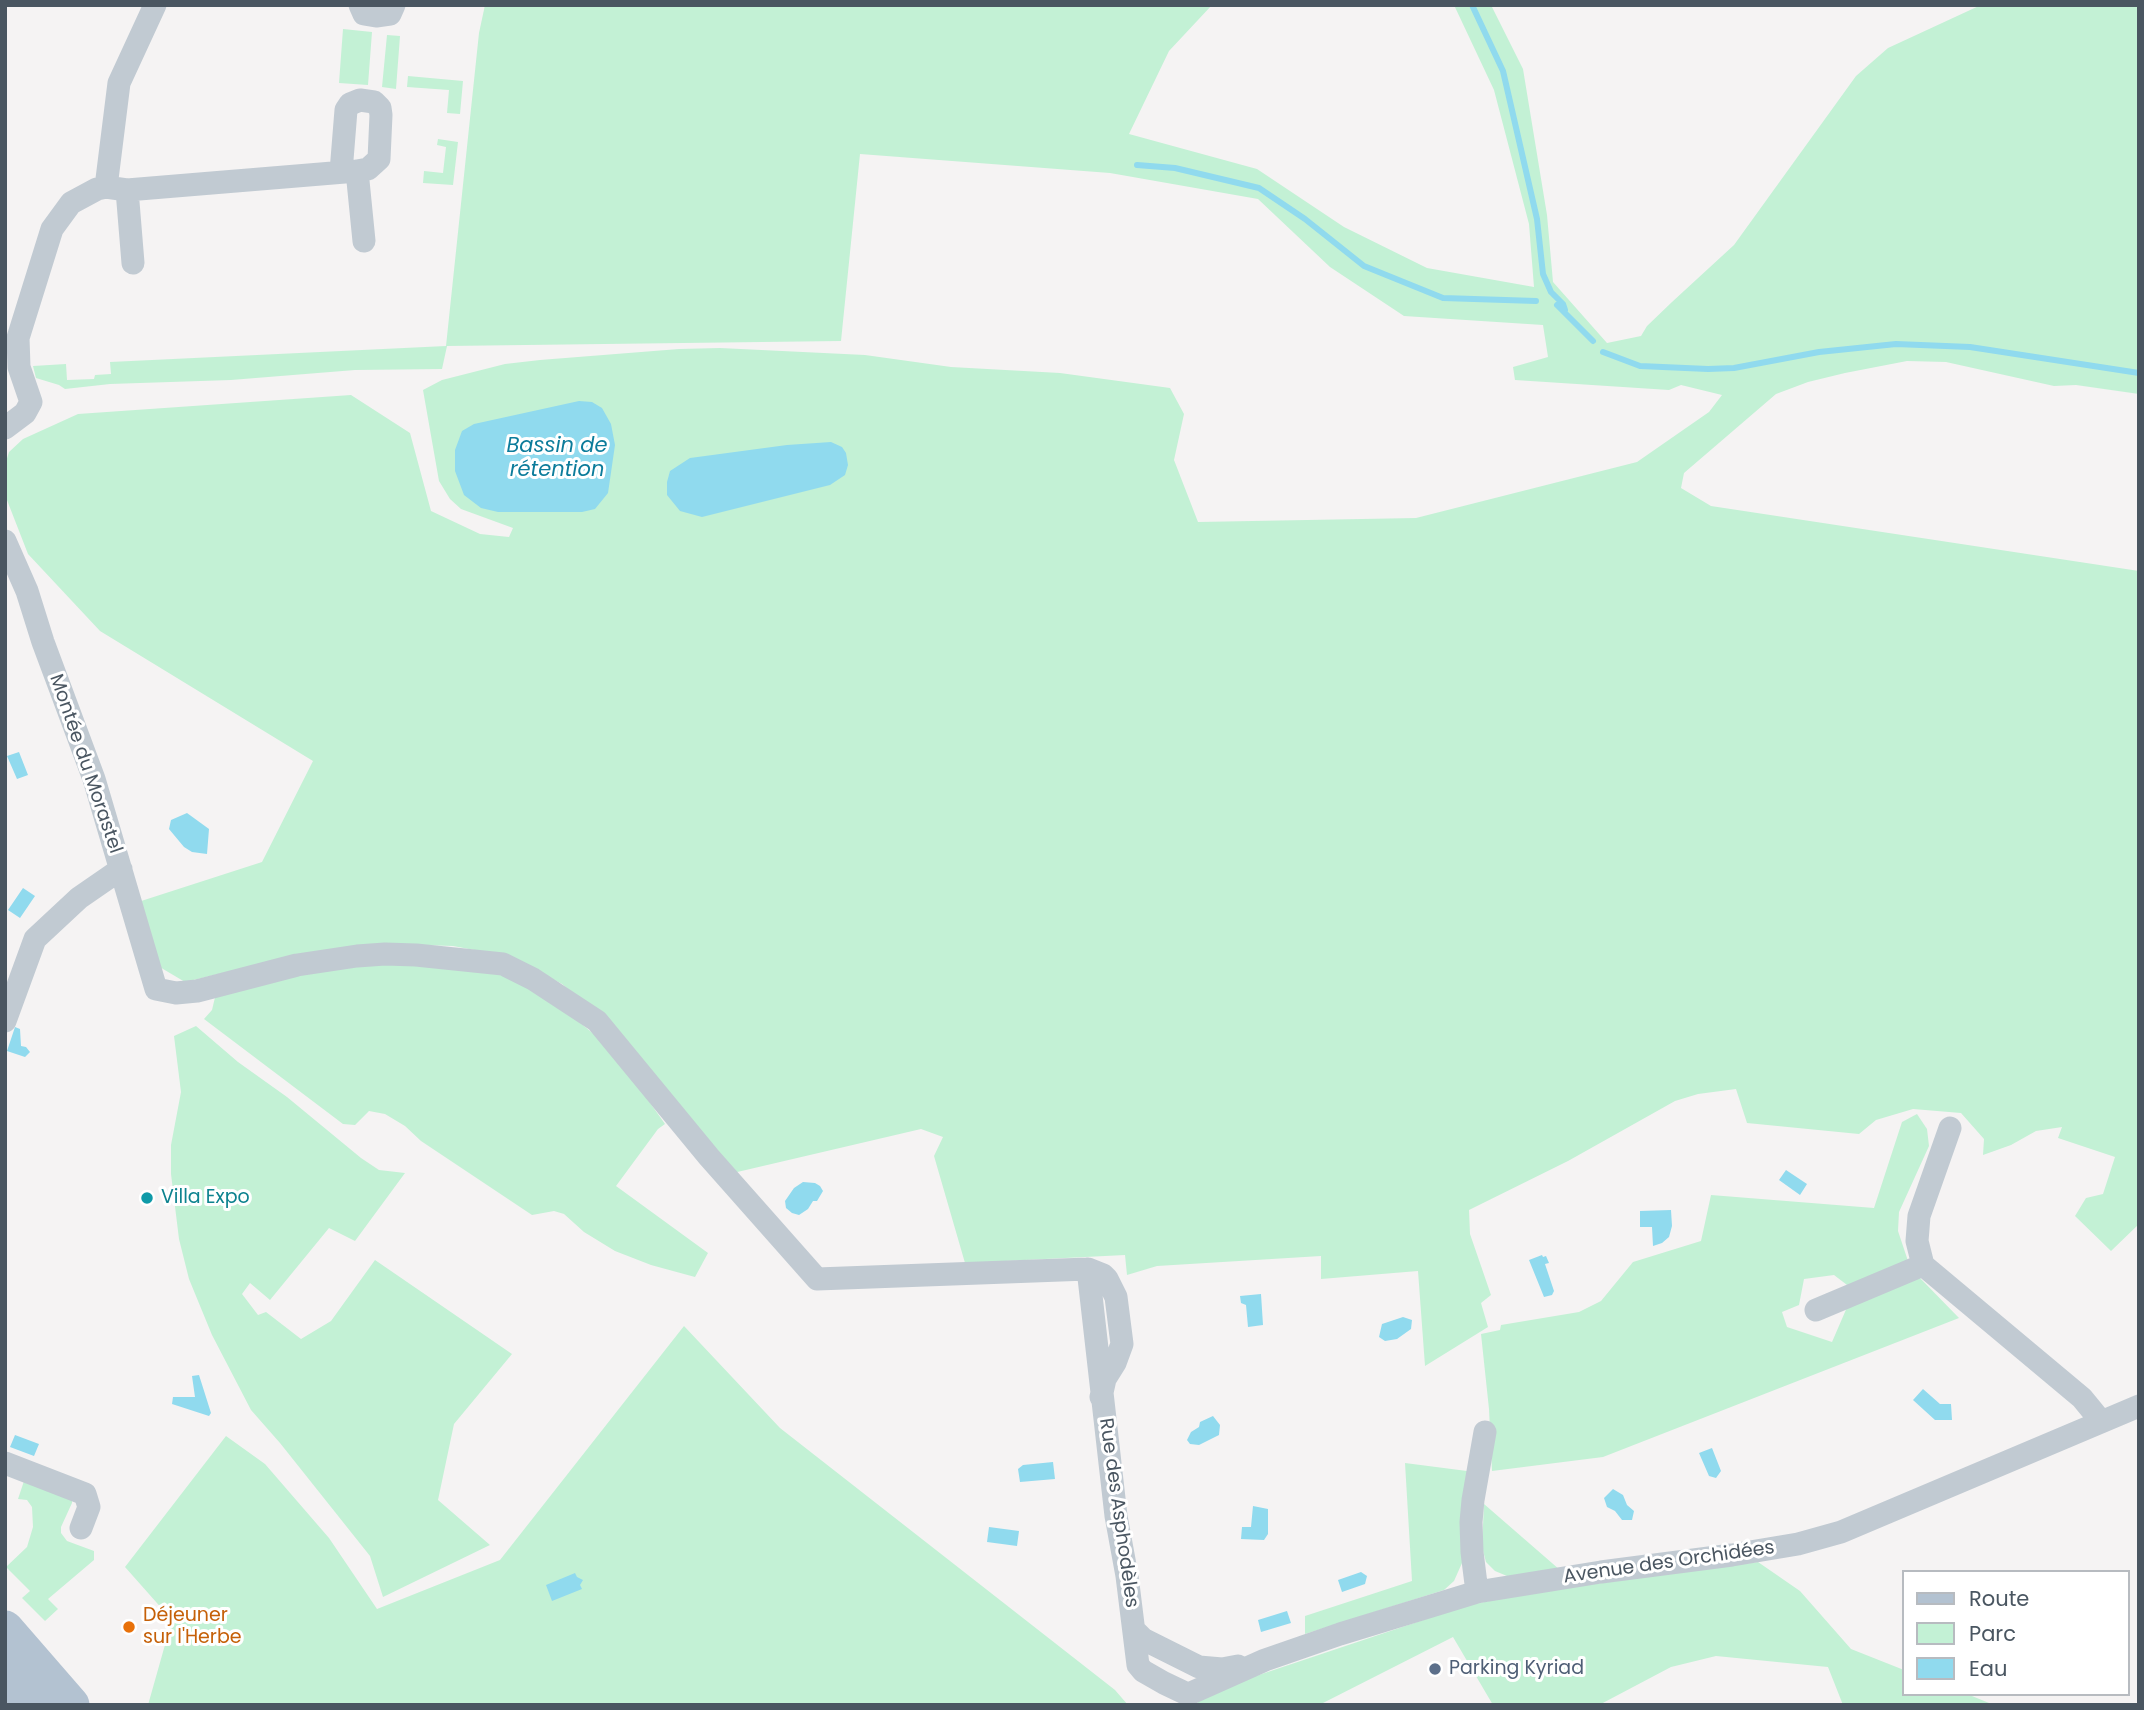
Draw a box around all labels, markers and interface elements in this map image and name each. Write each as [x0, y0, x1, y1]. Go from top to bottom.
water label: Bassin de rétention [506, 434, 608, 484]
street label: Montée du Morastel [44, 671, 126, 857]
place label: Villa Expo [161, 1187, 250, 1209]
marker: Villa Expo [139, 1190, 155, 1206]
street label: Rue des Asphodèles [1093, 1417, 1143, 1609]
street label: Avenue des Orchidées [1562, 1537, 1776, 1589]
legend [1902, 1570, 2130, 1696]
text: Route [1969, 1584, 2029, 1613]
place label: Déjeuner sur l'Herbe [143, 1605, 242, 1649]
marker: Déjeuner sur l'Herbe [121, 1619, 137, 1635]
text: Parc [1969, 1619, 2016, 1648]
text: Eau [1969, 1654, 2007, 1683]
place label: Parking Kyriad [1449, 1658, 1584, 1680]
marker: Parking Kyriad [1427, 1661, 1443, 1677]

